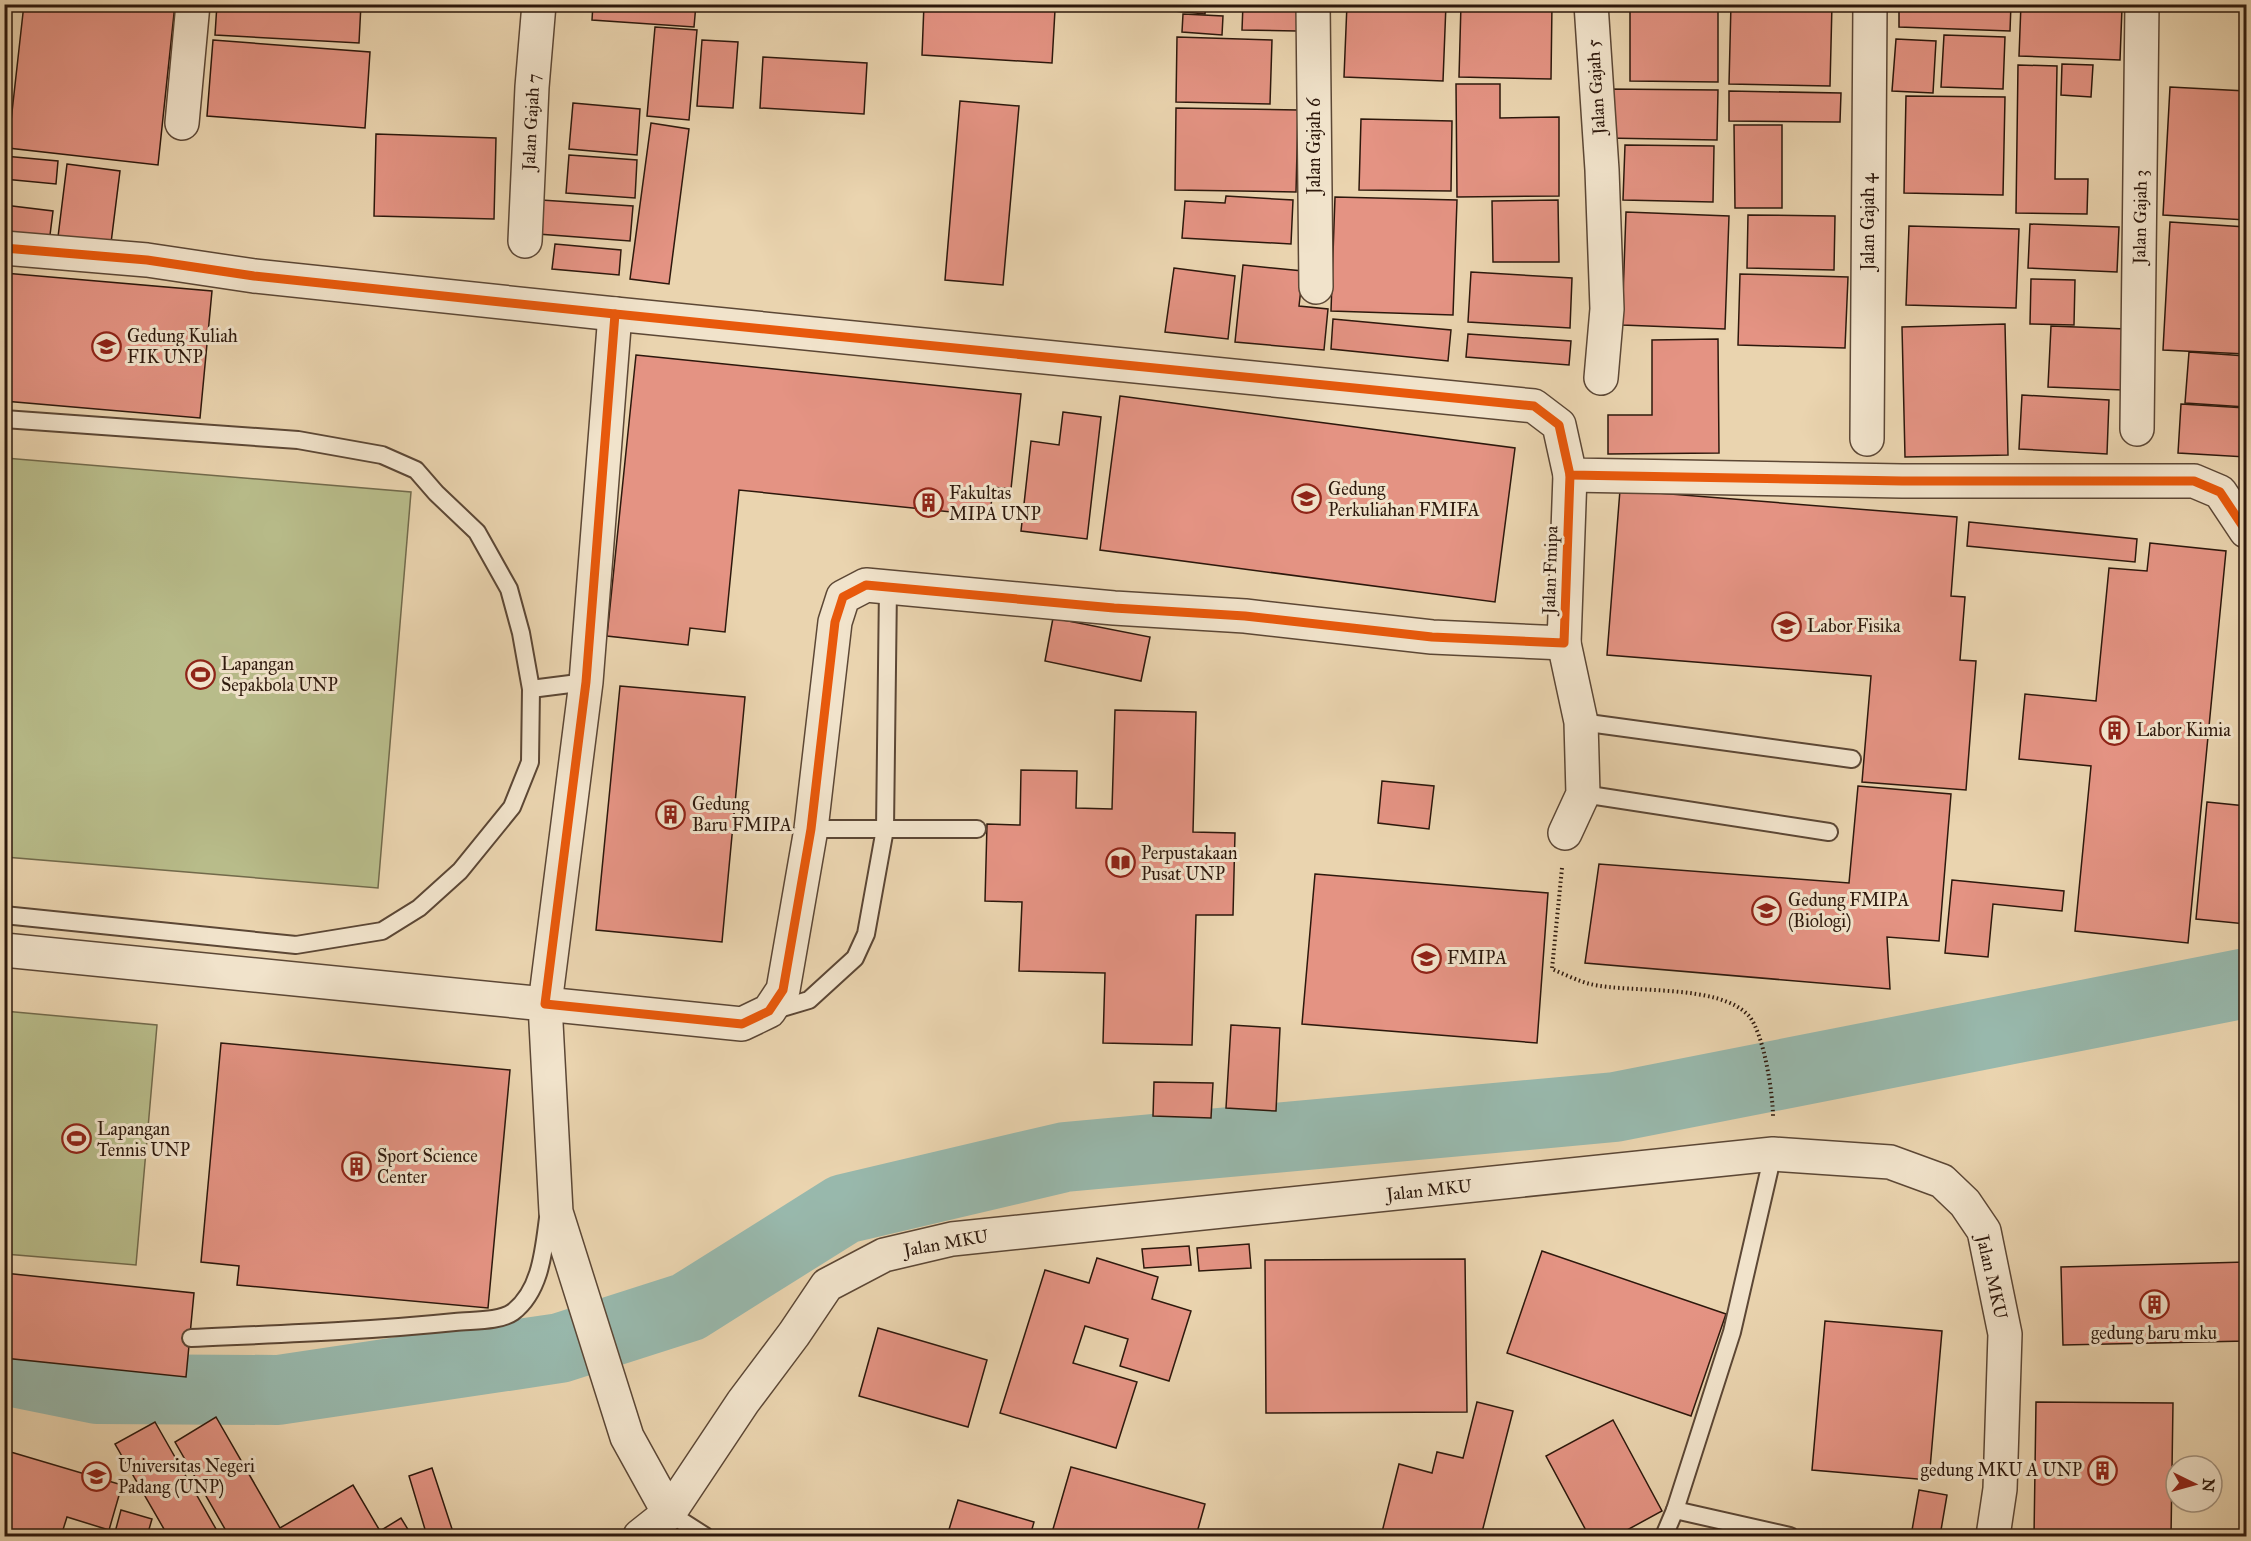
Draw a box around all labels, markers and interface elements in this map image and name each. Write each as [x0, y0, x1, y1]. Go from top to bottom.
street label: Jalan Gajah 5 [1582, 38, 1611, 137]
street label: Jalan Gajah 7 [517, 73, 546, 173]
street label: Jalan Gajah 6 [1303, 97, 1326, 196]
street label: Jalan Gajah 3 [2128, 170, 2153, 266]
street label: Jalan Gajah 4 [1857, 172, 1880, 273]
place label: Gedung Kuliah FIK UNP [127, 325, 238, 368]
school or university icon: Gedung Kuliah FIK UNP [90, 330, 122, 362]
place label: Gedung Perkuliahan FMIFA [1328, 478, 1480, 521]
place label: Fakultas MIPA UNP [949, 482, 1041, 525]
school or university icon: Gedung Perkuliahan FMIFA [1291, 483, 1323, 515]
building icon: Fakultas MIPA UNP [912, 487, 944, 519]
street label: Jalan Fmipa [1537, 525, 1564, 617]
school or university icon: Labor Fisika [1770, 610, 1802, 642]
place label: Labor Fisika [1807, 615, 1901, 637]
place label: Lapangan Sepakbola UNP [221, 653, 338, 696]
sports icon: Lapangan Sepakbola UNP [184, 658, 216, 690]
building icon: Labor Kimia [2099, 714, 2131, 746]
place label: Labor Kimia [2136, 719, 2231, 741]
place label: Gedung Baru FMIPA [692, 793, 792, 836]
building icon: Gedung Baru FMIPA [655, 798, 687, 830]
place label: Perpustakaan Pusat UNP [1141, 842, 1238, 885]
library icon: Perpustakaan Pusat UNP [1104, 847, 1136, 879]
place label: Gedung FMIPA (Biologi) [1788, 889, 1909, 933]
school or university icon: Gedung FMIPA (Biologi) [1751, 894, 1783, 926]
school or university icon: FMIPA [1410, 942, 1442, 974]
place label: FMIPA [1447, 947, 1507, 969]
place label: Lapangan Tennis UNP [97, 1118, 190, 1161]
sports icon: Lapangan Tennis UNP [60, 1123, 92, 1155]
place label: Sport Science Center [377, 1145, 478, 1188]
building icon: Sport Science Center [340, 1150, 372, 1182]
street label: Jalan MKU [1383, 1174, 1474, 1207]
street label: Jalan MKU [900, 1225, 991, 1263]
street label: Jalan MKU [1970, 1231, 2013, 1322]
building icon: gedung baru mku [2138, 1288, 2170, 1320]
place label: gedung baru mku [2091, 1322, 2218, 1345]
building icon: gedung MKU A UNP [2087, 1454, 2119, 1486]
north arrow [2164, 1454, 2224, 1514]
place label: Universitas Negeri Padang (UNP) [118, 1455, 255, 1499]
place label: gedung MKU A UNP [1921, 1459, 2082, 1482]
school or university icon: Universitas Negeri Padang (UNP) [81, 1460, 113, 1492]
text: N [2198, 1478, 2219, 1493]

